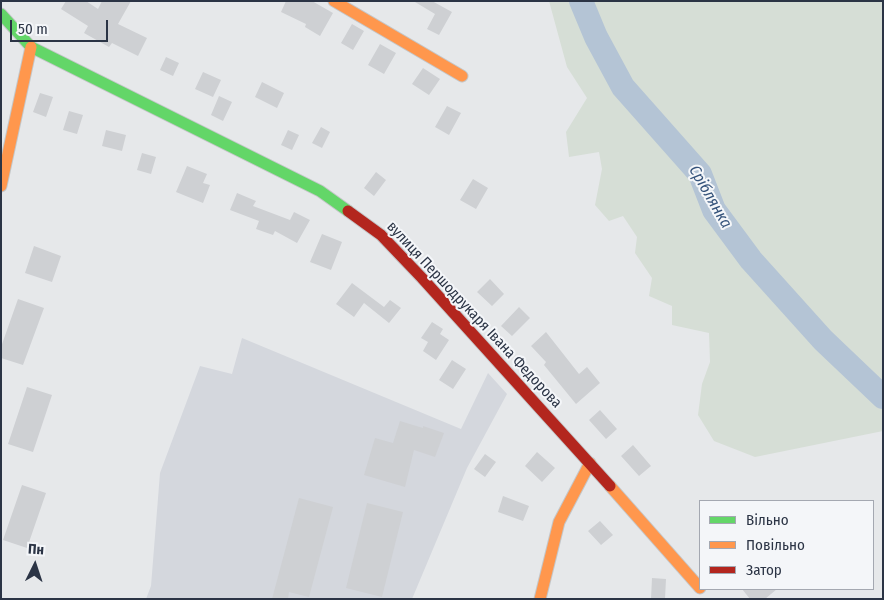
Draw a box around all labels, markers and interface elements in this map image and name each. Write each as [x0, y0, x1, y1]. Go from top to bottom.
scale bar [12, 10, 110, 42]
text: 50 m [18, 20, 48, 38]
water label: Сріблянка [684, 162, 736, 232]
street label: вулиця Першодрукаря Івана Федорова [383, 218, 565, 412]
legend [699, 500, 874, 590]
text: Вільно [746, 511, 789, 529]
text: Повільно [746, 536, 805, 554]
north arrow [10, 540, 60, 590]
text: Пн [28, 541, 45, 559]
text: Затор [746, 561, 782, 579]

